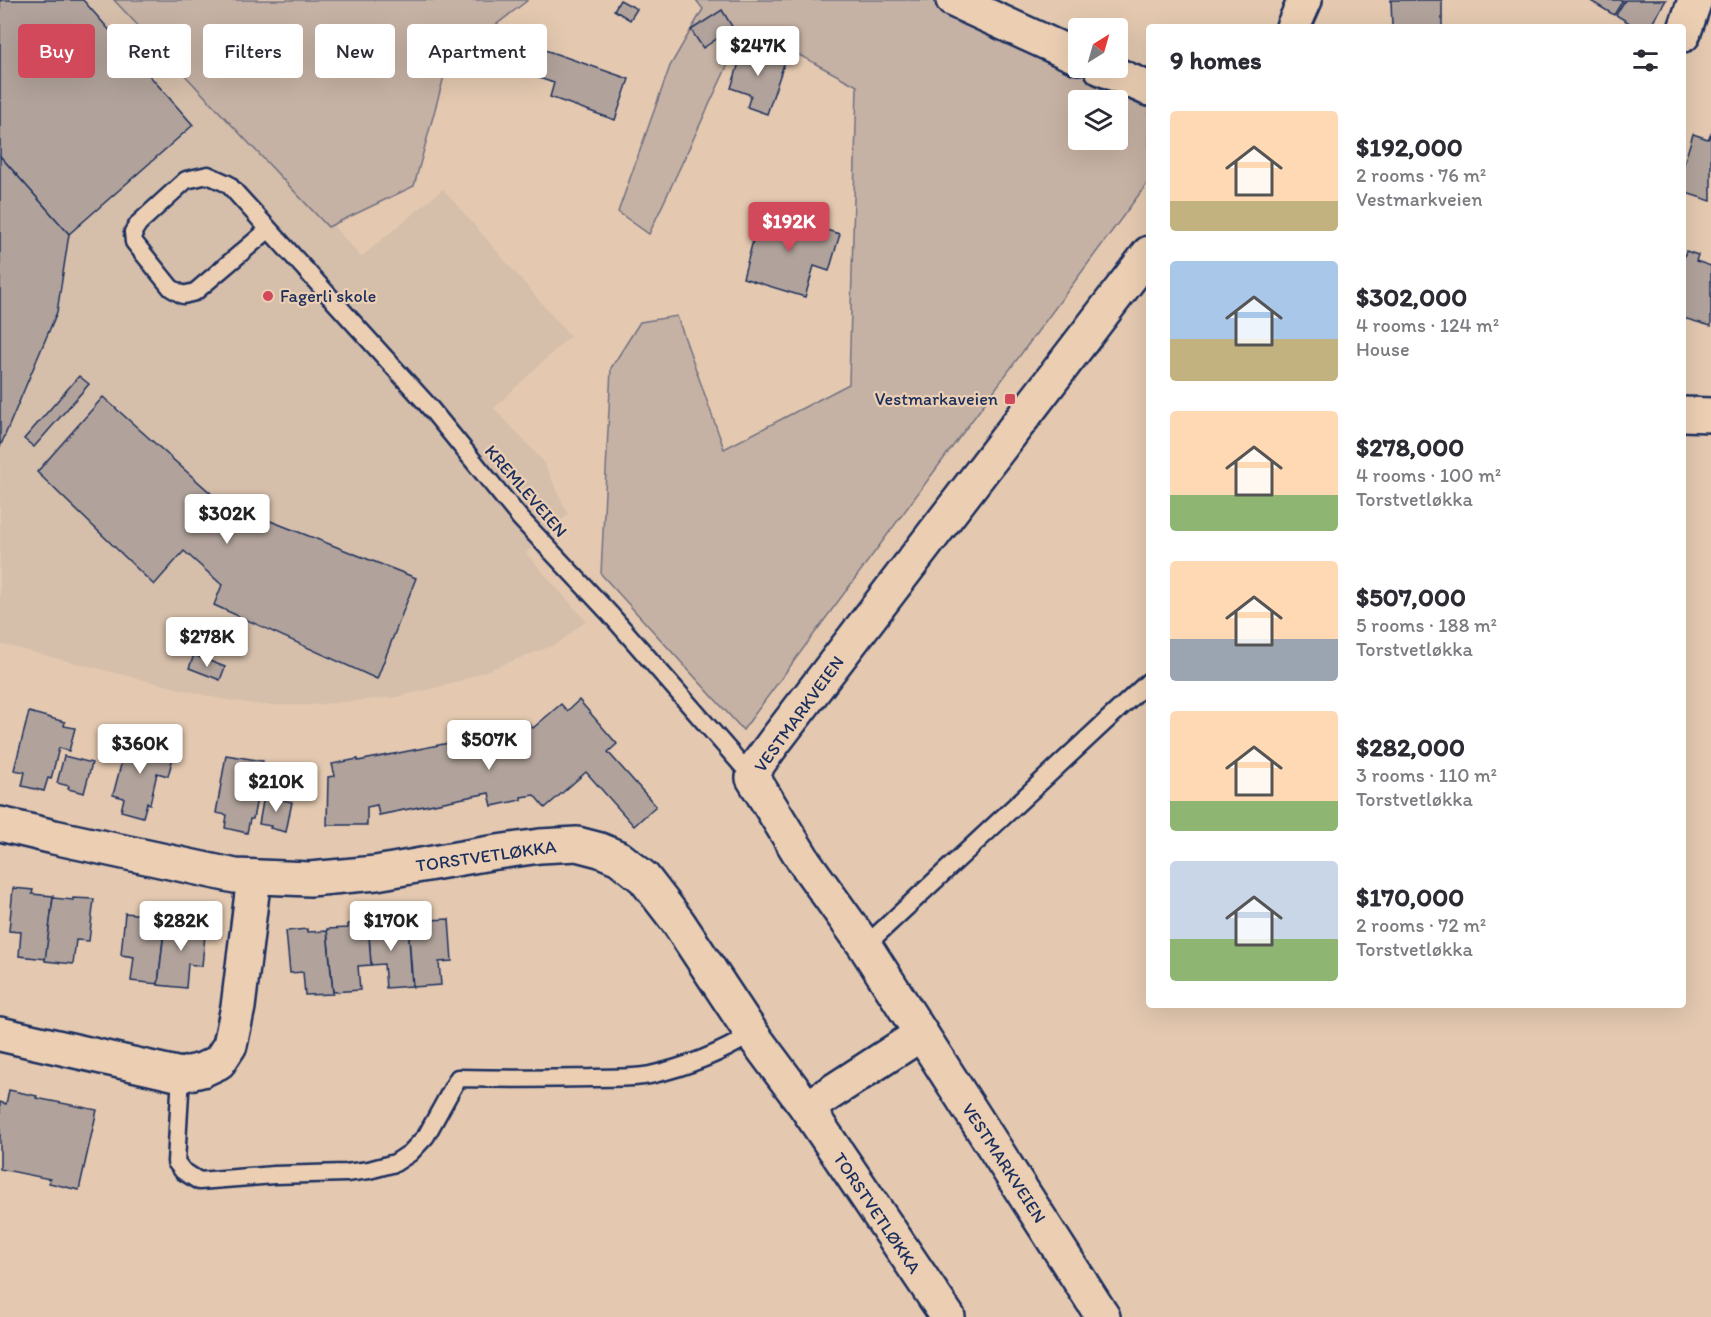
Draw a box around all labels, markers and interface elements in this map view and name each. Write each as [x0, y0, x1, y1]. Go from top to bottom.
north arrow [1068, 18, 1128, 78]
map controls [1068, 18, 1128, 150]
chip: Buy [18, 24, 95, 78]
chip: Rent [107, 24, 191, 78]
chip: Filters [203, 24, 303, 78]
chip: New [315, 24, 395, 78]
chip: Apartment [407, 24, 547, 78]
pin: $247K [716, 26, 800, 77]
text: $247K [730, 33, 786, 57]
text: 9 homes [1170, 44, 1262, 76]
icon: filters [1629, 44, 1662, 77]
button: layers [1068, 90, 1128, 150]
text: $192,000 [1356, 131, 1463, 163]
icon: home [1218, 135, 1290, 207]
text: 2 rooms · 76 m² [1356, 163, 1486, 187]
text: Vestmarkveien [1356, 187, 1483, 211]
pin: $192K [747, 202, 831, 253]
text: $192K [762, 209, 816, 233]
text: $302,000 [1356, 281, 1467, 313]
place label: Fagerli skole [280, 285, 376, 307]
icon: home [1218, 285, 1290, 357]
marker: Fagerli skole [261, 289, 275, 303]
text: 4 rooms · 124 m² [1356, 313, 1499, 337]
text: House [1356, 337, 1410, 361]
place label: Vestmarkaveien [875, 388, 998, 410]
marker: Vestmarkaveien [1003, 392, 1017, 406]
text: $278,000 [1356, 431, 1464, 463]
icon: home [1218, 435, 1290, 507]
street label: KREMLEVEIEN [480, 440, 572, 542]
text: 4 rooms · 100 m² [1356, 463, 1501, 487]
text: Torstvetløkka [1356, 487, 1473, 511]
pin: $302K [185, 494, 269, 545]
text: $302K [199, 501, 255, 525]
text: $507,000 [1356, 581, 1466, 613]
icon: home [1218, 585, 1290, 657]
text: 5 rooms · 188 m² [1356, 613, 1497, 637]
pin: $278K [165, 617, 249, 668]
text: $278K [180, 624, 234, 648]
text: Torstvetløkka [1356, 637, 1473, 661]
street label: VESTMARKVEIEN [749, 651, 849, 777]
pin: $507K [447, 720, 531, 771]
pin: $360K [98, 724, 182, 775]
text: $507K [461, 727, 517, 751]
text: $360K [112, 731, 168, 755]
text: $282,000 [1356, 731, 1465, 763]
icon: home [1218, 735, 1290, 807]
pin: $210K [234, 762, 318, 813]
text: 3 rooms · 110 m² [1356, 763, 1497, 787]
text: $210K [248, 769, 304, 793]
text: Torstvetløkka [1356, 787, 1473, 811]
street label: TORSTVETLØKKA [414, 835, 558, 877]
text: $170,000 [1356, 881, 1464, 913]
icon: home [1218, 885, 1290, 957]
pin: $282K [139, 901, 223, 952]
pin: $170K [349, 901, 433, 952]
text: $282K [154, 908, 208, 932]
text: $170K [364, 908, 418, 932]
text: 2 rooms · 72 m² [1356, 913, 1486, 937]
text: Torstvetløkka [1356, 937, 1473, 961]
street label: VESTMARKVEIEN [957, 1099, 1051, 1227]
street label: TORSTVETLØKKA [828, 1148, 926, 1278]

